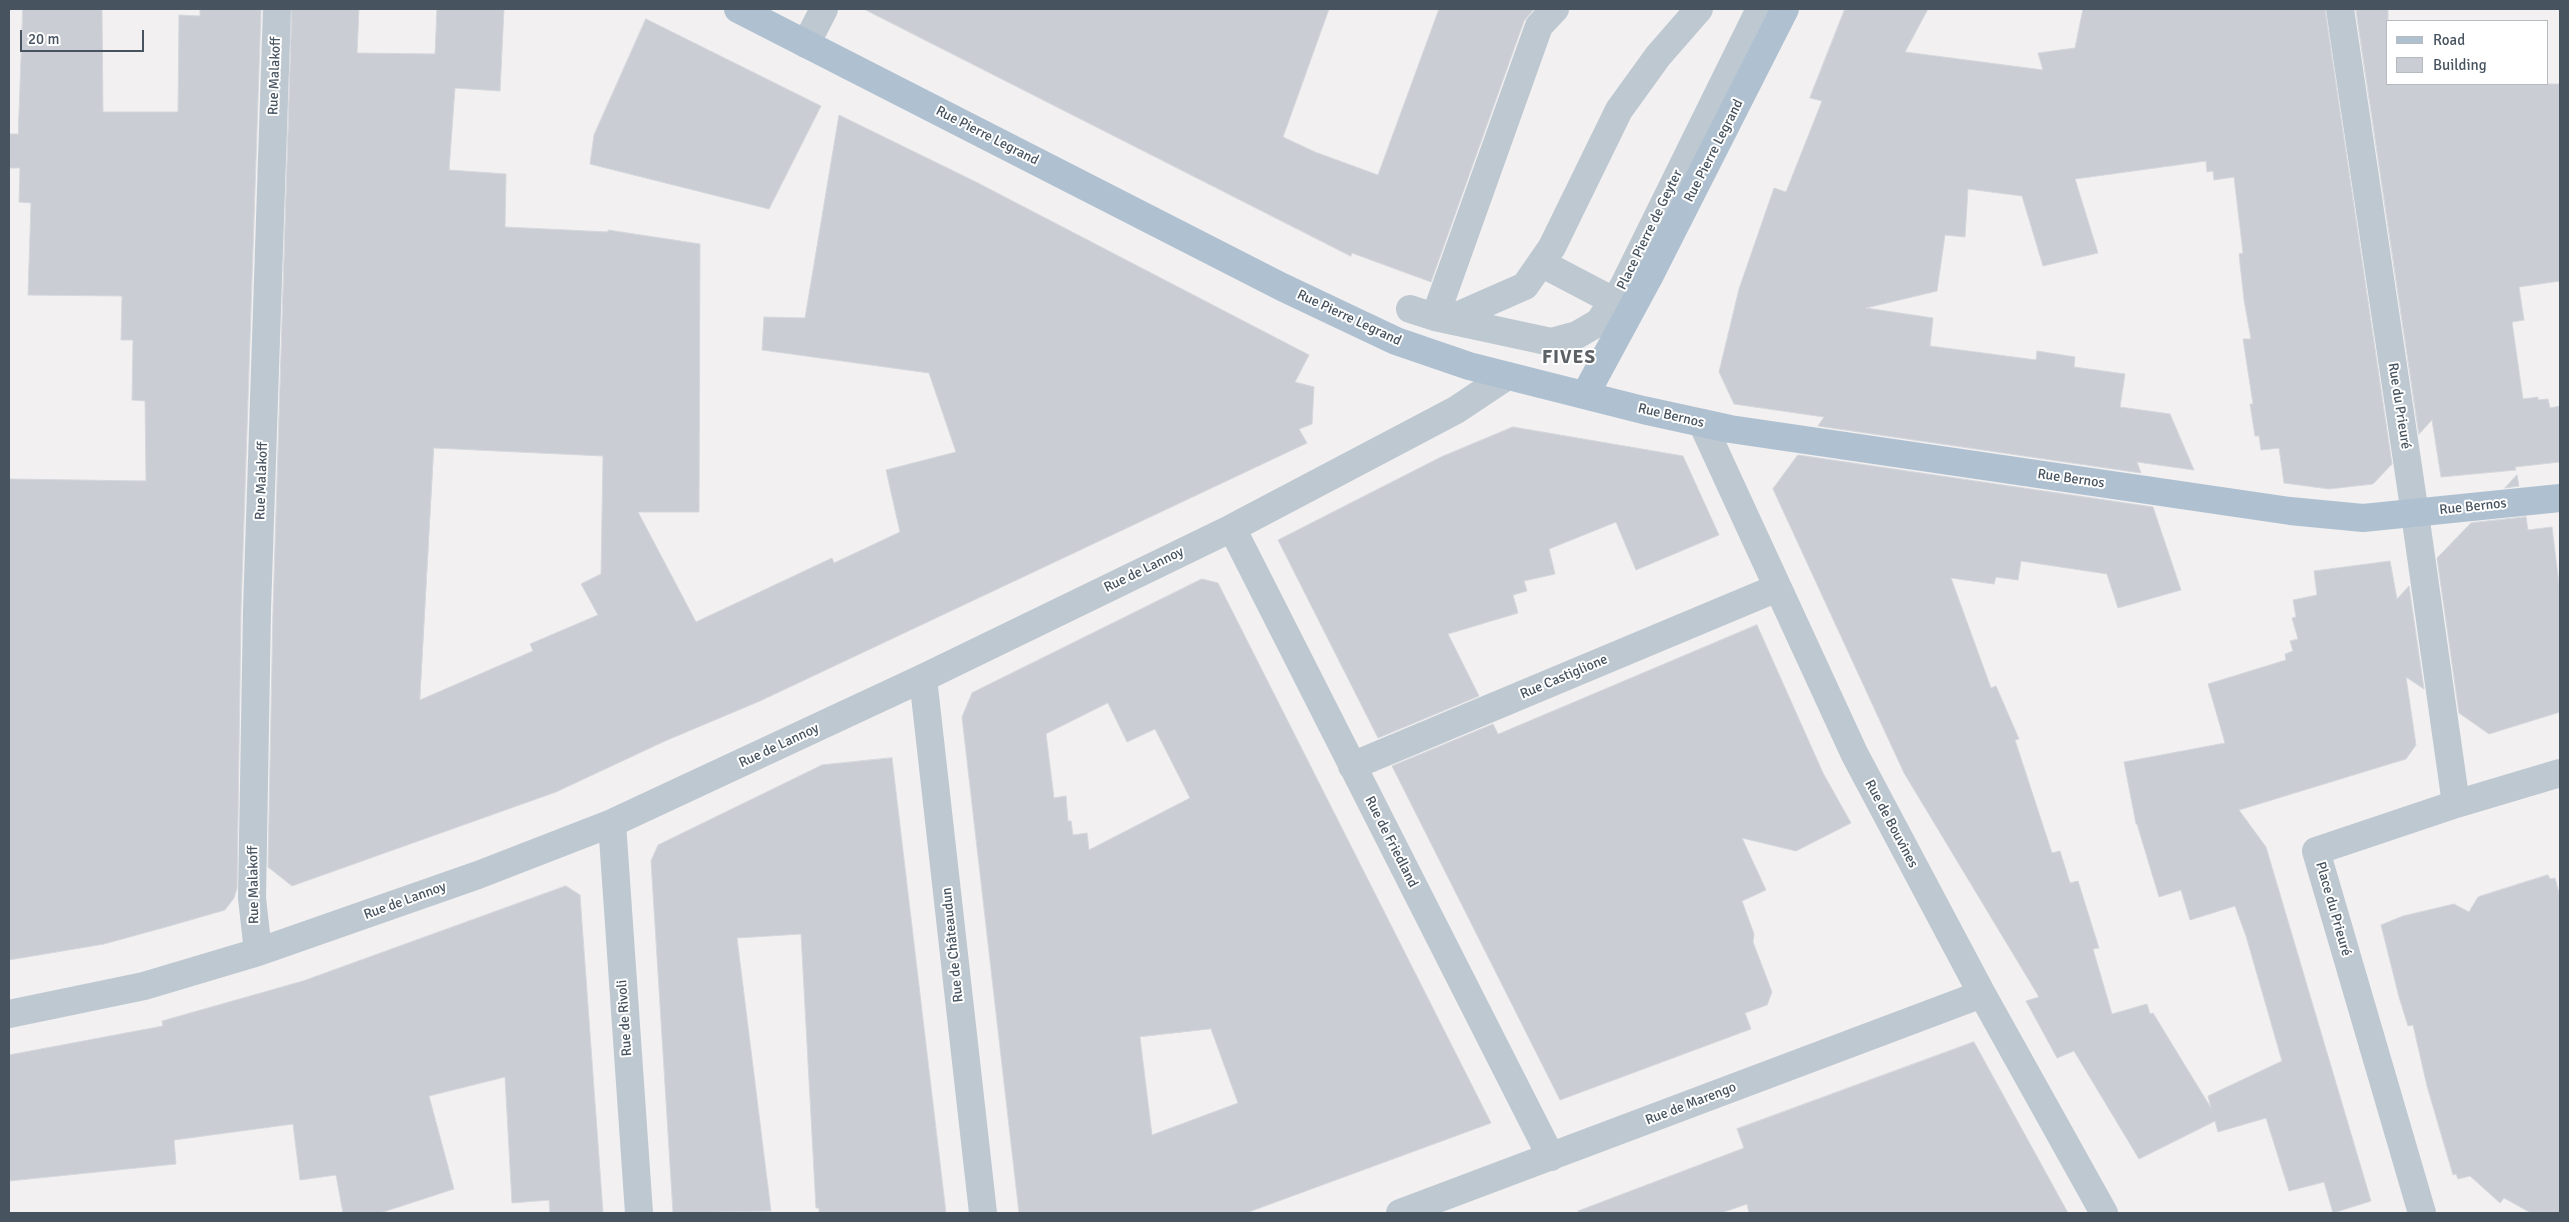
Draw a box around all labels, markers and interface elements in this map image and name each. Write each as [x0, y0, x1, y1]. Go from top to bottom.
scale bar [22, 20, 146, 52]
legend [2386, 20, 2549, 85]
text: 20 m [28, 30, 59, 48]
text: Road [2433, 31, 2465, 49]
street label: Rue Malakoff [265, 37, 285, 115]
text: Building [2433, 56, 2487, 74]
street label: Rue Pierre Legrand [1681, 97, 1747, 205]
street label: Rue Pierre Legrand [933, 103, 1041, 169]
street label: Place Pierre de Geyter [1614, 167, 1686, 293]
street label: Rue Pierre Legrand [1294, 286, 1404, 350]
district label: FIVES [1541, 347, 1597, 369]
street label: Rue du Prieuré [2384, 362, 2414, 450]
street label: Rue Bernos [1636, 400, 1706, 432]
street label: Rue Malakoff [252, 442, 272, 520]
street label: Rue Bernos [2036, 466, 2106, 492]
street label: Rue Bernos [2439, 495, 2507, 519]
street label: Rue de Lannoy [1101, 543, 1187, 597]
street label: Rue Castiglione [1518, 651, 1610, 703]
street label: Rue de Lannoy [736, 720, 822, 772]
street label: Rue de Bouvines [1861, 777, 1921, 871]
street label: Rue de Friedland [1361, 794, 1421, 890]
street label: Rue Malakoff [245, 846, 263, 924]
street label: Place du Prieuré [2312, 860, 2354, 958]
street label: Rue de Lannoy [362, 878, 448, 924]
street label: Rue de Châteaudun [939, 887, 967, 1003]
street label: Rue de Rivoli [614, 979, 636, 1057]
street label: Rue de Marengo [1643, 1079, 1739, 1129]

